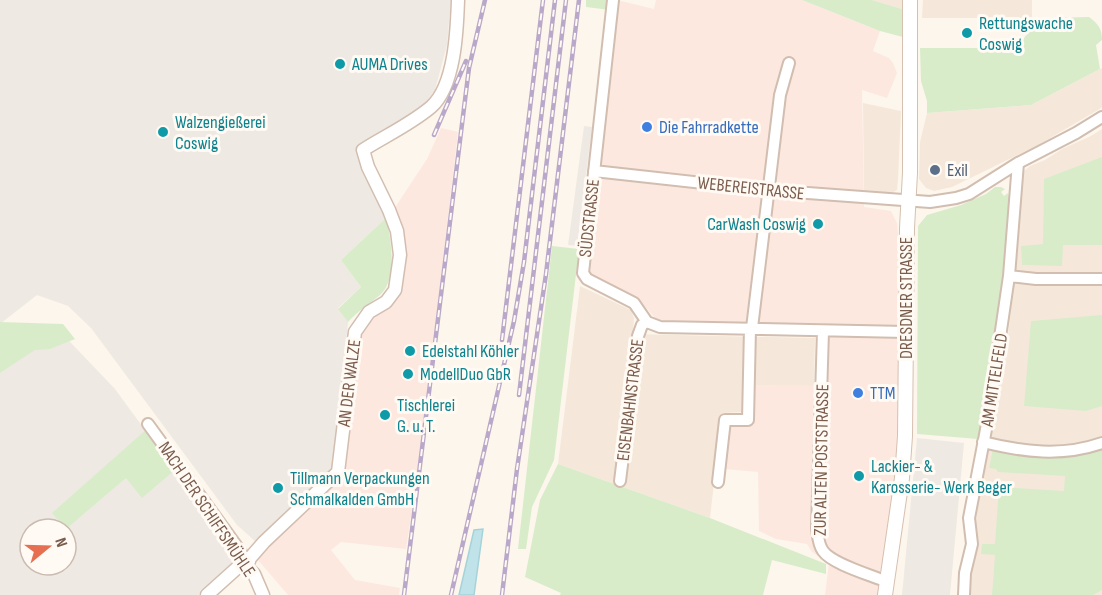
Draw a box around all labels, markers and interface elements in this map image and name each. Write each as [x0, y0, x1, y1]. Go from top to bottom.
place label: Rettungswache Coswig [979, 13, 1073, 55]
marker: Rettungswache Coswig [960, 26, 974, 40]
place label: AUMA Drives [351, 54, 428, 75]
marker: AUMA Drives [333, 57, 347, 71]
place label: Walzengießerei Coswig [175, 112, 266, 154]
place label: Die Fahrradkette [659, 117, 759, 138]
marker: Die Fahrradkette [640, 120, 654, 134]
marker: Walzengießerei Coswig [156, 125, 170, 139]
place label: Exil [947, 160, 968, 181]
marker: Exil [928, 163, 942, 177]
street label: WEBEREISTRASSE [697, 172, 805, 205]
street label: SÜDSTRASSE [575, 178, 604, 258]
place label: CarWash Coswig [707, 214, 806, 235]
marker: CarWash Coswig [811, 217, 825, 231]
street label: DRESDNER STRASSE [896, 237, 917, 359]
street label: AM MITTELFELD [977, 332, 1012, 429]
street label: AN DER WALZE [334, 338, 365, 429]
street label: EISENBAHNSTRASSE [613, 338, 648, 462]
place label: Edelstahl Köhler [422, 341, 519, 362]
marker: Edelstahl Köhler [403, 344, 417, 358]
place label: ModellDuo GbR [420, 364, 511, 385]
marker: ModellDuo GbR [401, 367, 415, 381]
place label: TTM [870, 383, 895, 404]
street label: ZUR ALTEN POSTSTRASSE [810, 384, 833, 536]
marker: TTM [851, 386, 865, 400]
place label: Tischlerei G. u. T. [397, 395, 455, 437]
marker: Tischlerei G. u. T. [378, 408, 392, 422]
street label: NACH DER SCHIFFSMÜHLE [154, 438, 260, 581]
place label: Lackier- & Karosserie- Werk Beger [871, 456, 1012, 498]
place label: Tillmann Verpackungen Schmalkalden GmbH [290, 468, 430, 510]
marker: Lackier- & Karosserie- Werk Beger [852, 469, 866, 483]
marker: Tillmann Verpackungen Schmalkalden GmbH [271, 481, 285, 495]
north arrow [18, 517, 78, 577]
text: N [50, 535, 71, 550]

